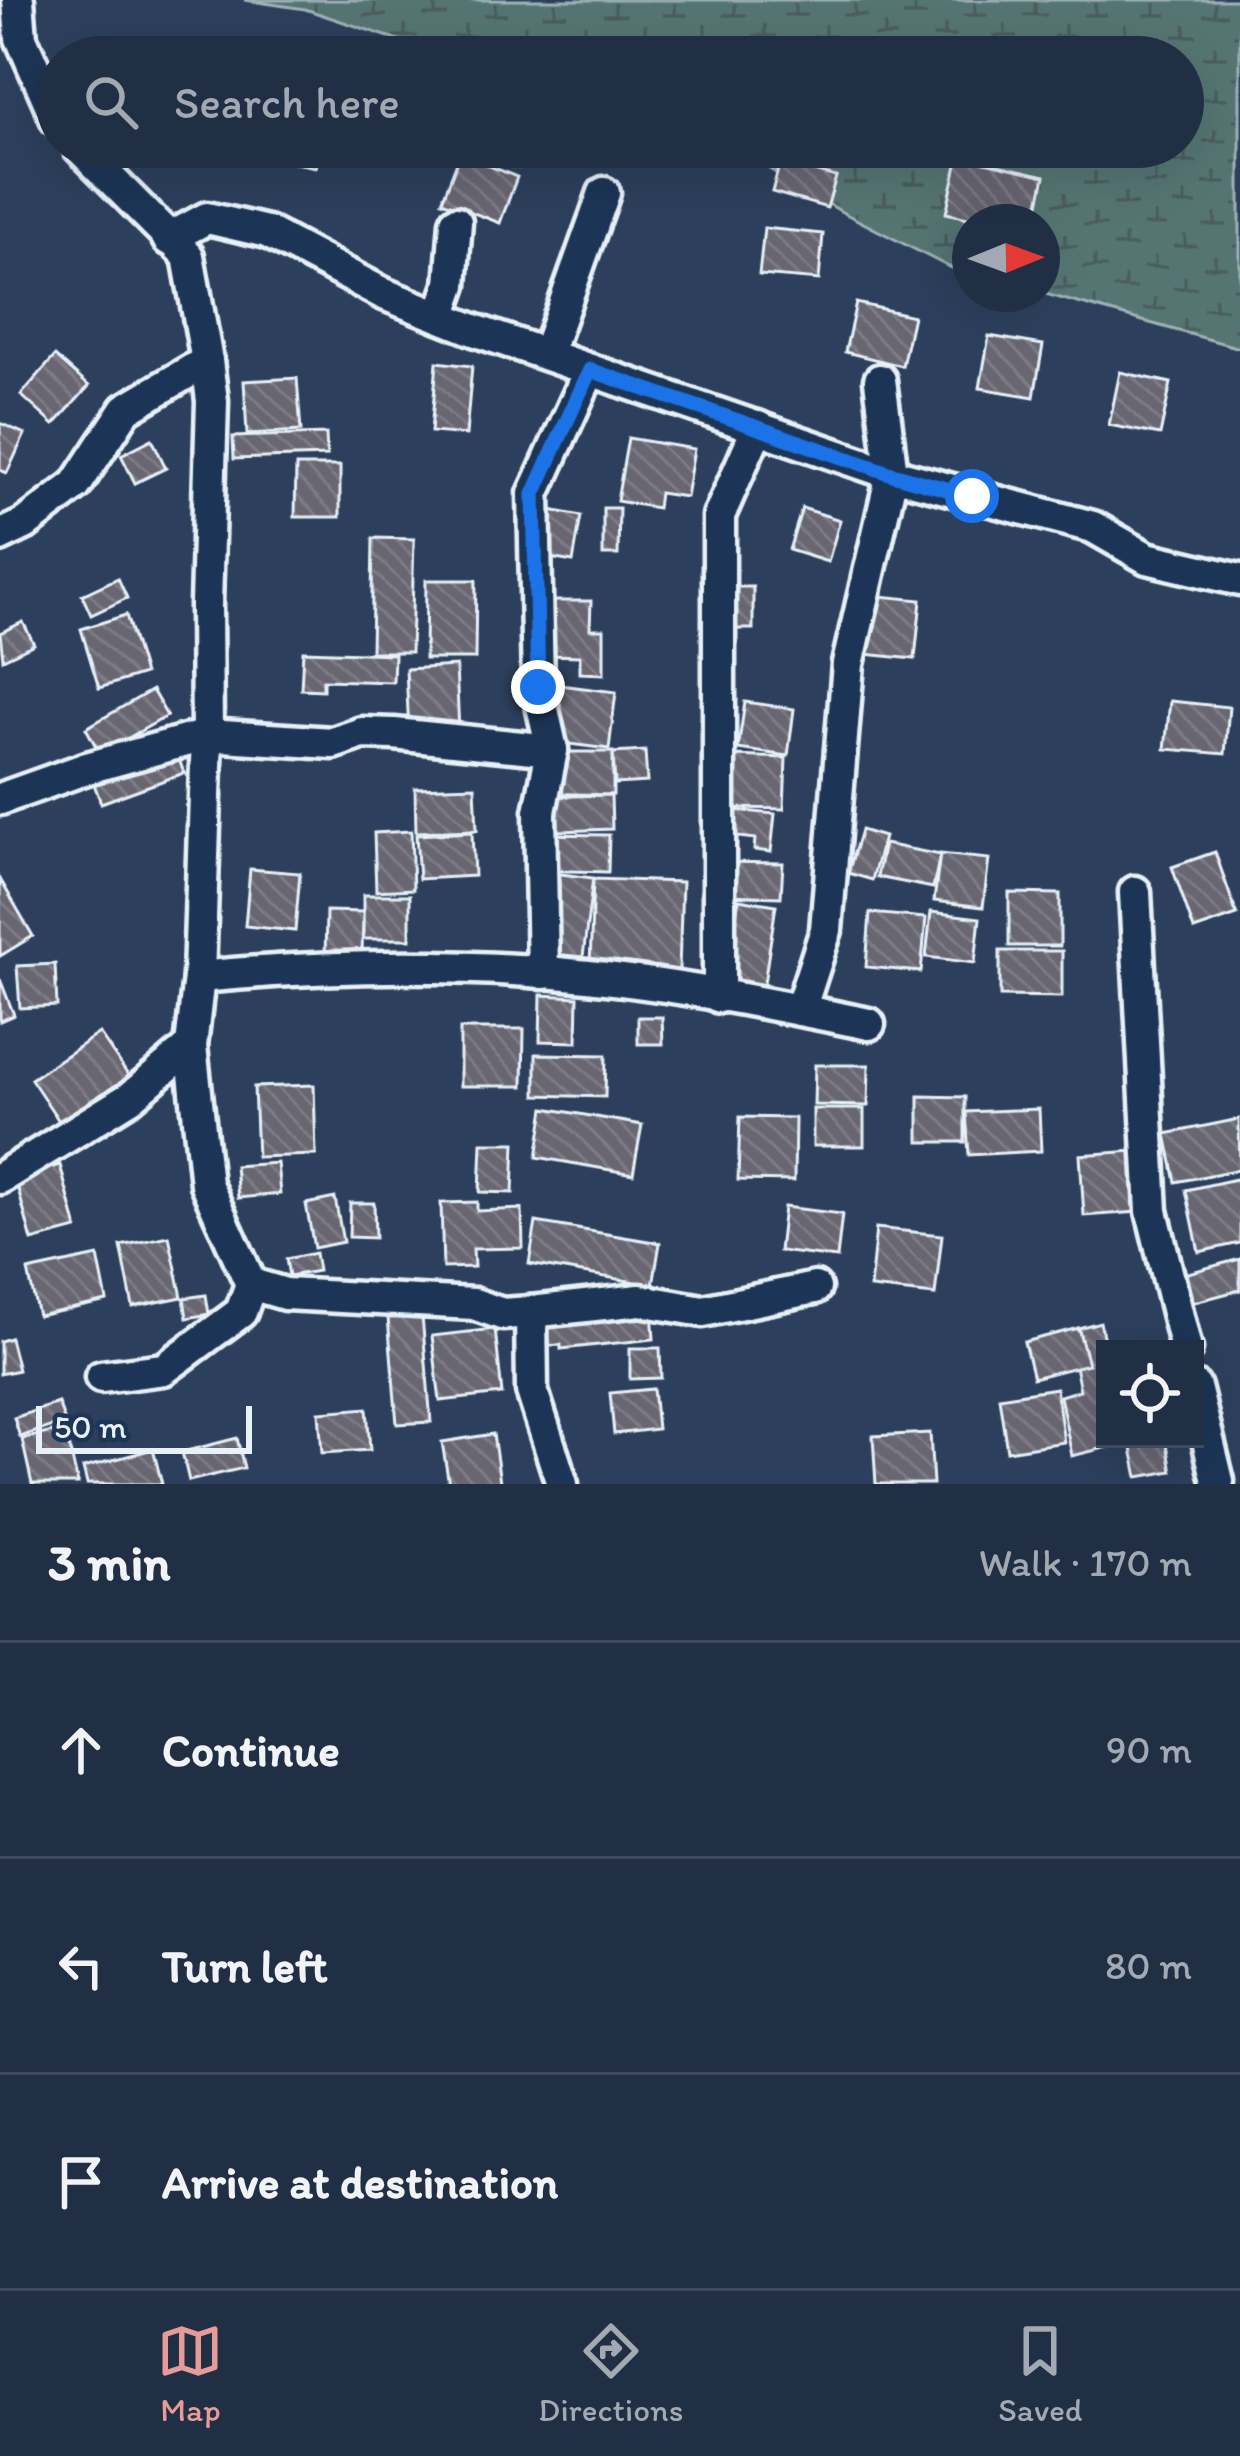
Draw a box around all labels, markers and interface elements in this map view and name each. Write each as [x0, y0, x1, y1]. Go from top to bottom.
search box [36, 36, 1204, 168]
icon: search [78, 69, 144, 135]
text: Search here [174, 75, 400, 129]
north arrow [952, 204, 1060, 312]
route start [945, 469, 999, 523]
route end [511, 660, 565, 714]
map controls [1096, 1340, 1204, 1448]
button: locate [1096, 1340, 1204, 1448]
scale bar [36, 1400, 252, 1453]
text: 50 m [54, 1407, 127, 1446]
text: 3 min [48, 1532, 170, 1593]
text: Walk · 170 m [979, 1539, 1192, 1586]
icon: ahead [48, 1717, 114, 1783]
text: Continue [162, 1723, 340, 1777]
text: 90 m [1106, 1726, 1192, 1773]
icon: left [48, 1933, 114, 1999]
text: Turn left [162, 1939, 328, 1993]
text: 80 m [1105, 1942, 1192, 1989]
icon: arrive [48, 2149, 114, 2215]
text: Arrive at destination [162, 2155, 558, 2209]
tab: Map [157, 2318, 223, 2429]
tab: Directions [538, 2318, 683, 2429]
tab: Saved [998, 2318, 1083, 2429]

